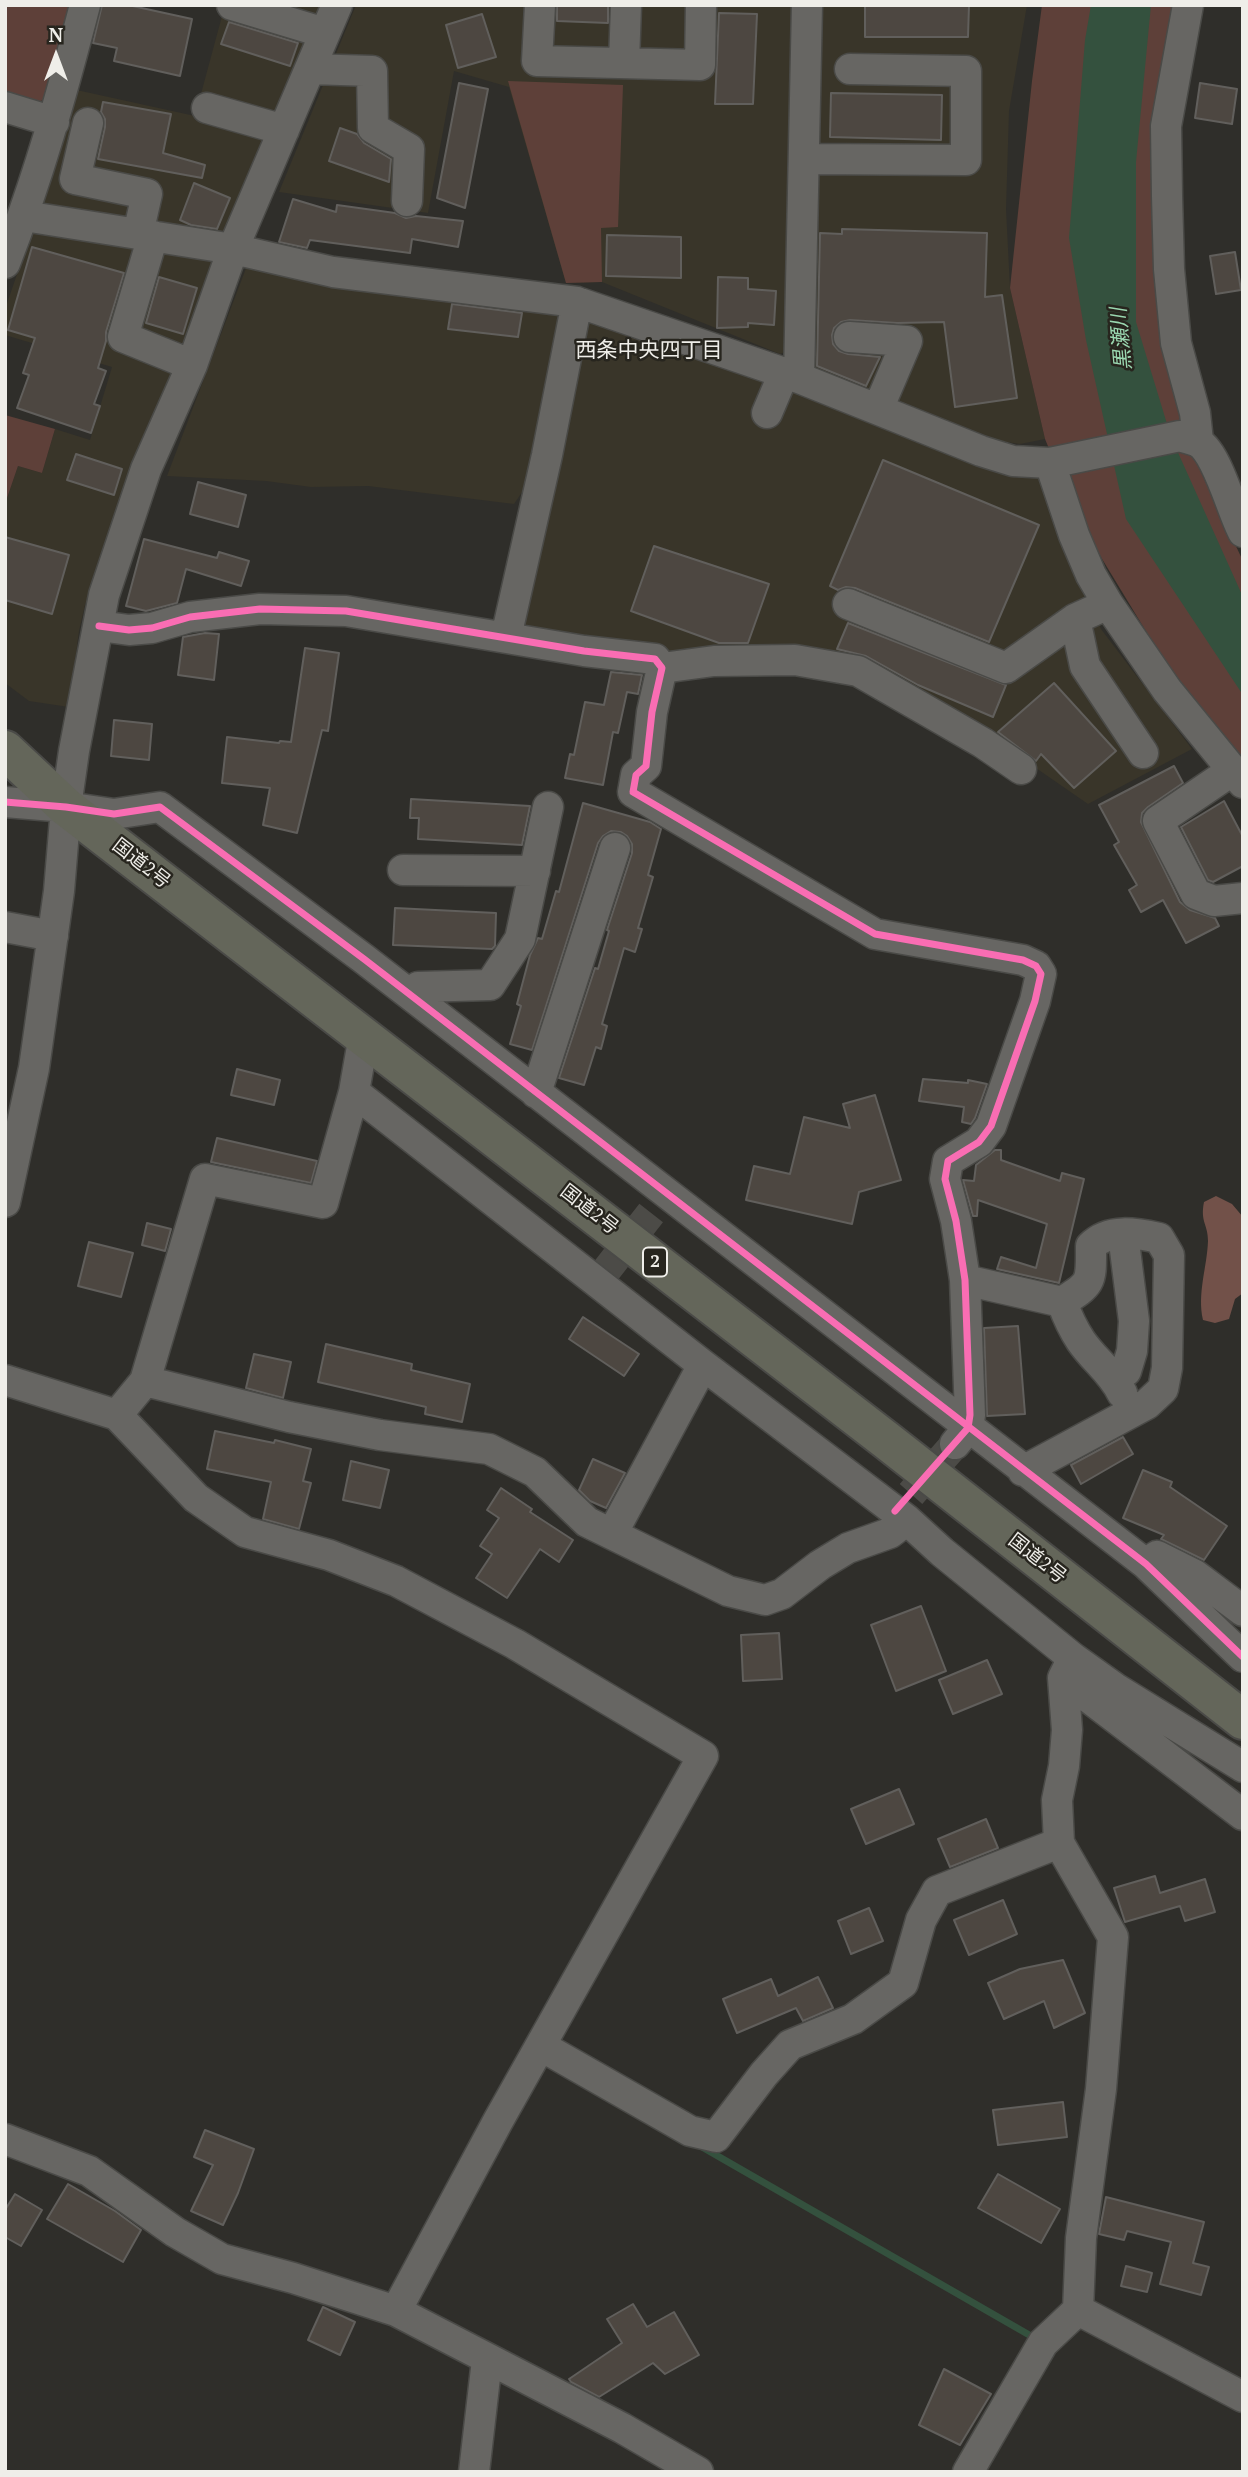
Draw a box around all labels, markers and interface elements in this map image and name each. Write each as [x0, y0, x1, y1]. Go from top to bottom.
north arrow [21, 21, 91, 91]
text: N [49, 22, 63, 47]
water label: 黒瀬川 [1107, 307, 1137, 371]
district label: 西条中央四丁目 [576, 338, 722, 364]
street label: 国道2号 [108, 834, 174, 894]
street label: 国道2号 [556, 1180, 622, 1240]
road number: 2 [643, 1247, 667, 1276]
street label: 国道2号 [1004, 1529, 1070, 1589]

